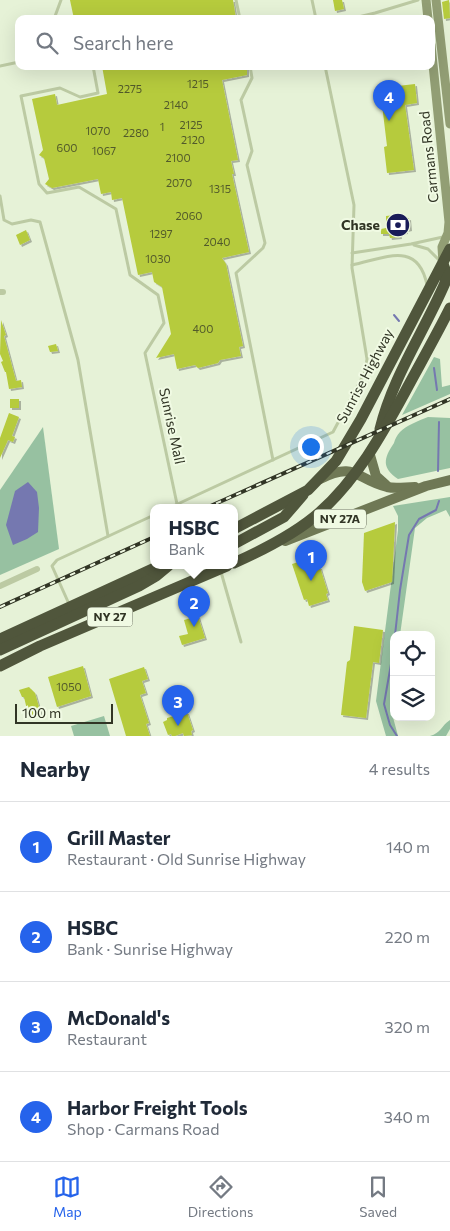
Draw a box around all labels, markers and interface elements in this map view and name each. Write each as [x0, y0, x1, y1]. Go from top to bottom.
search box [15, 15, 435, 70]
icon: search [33, 29, 61, 57]
text: Search here [73, 31, 173, 54]
house number: 1215 [187, 77, 209, 90]
pin: 4 [373, 80, 405, 121]
house number: 2275 [118, 82, 142, 95]
house number: 2140 [164, 98, 188, 111]
street label: Carmans Road [415, 111, 442, 204]
house number: 2125 [179, 118, 203, 131]
house number: 1 [160, 120, 164, 133]
house number: 1070 [86, 124, 110, 137]
house number: 2280 [123, 126, 149, 139]
house number: 2120 [181, 133, 205, 146]
house number: 600 [56, 141, 78, 154]
house number: 1067 [92, 144, 116, 157]
house number: 2100 [165, 151, 191, 164]
house number: 2070 [166, 176, 192, 189]
house number: 1315 [209, 182, 231, 195]
house number: 2060 [175, 209, 203, 222]
bank icon: Chase [385, 212, 411, 238]
place label: Chase [341, 216, 380, 233]
house number: 1297 [149, 227, 173, 240]
house number: 2040 [203, 235, 231, 248]
house number: 1030 [145, 252, 171, 265]
house number: 400 [193, 322, 213, 335]
street label: Sunrise Highway [332, 326, 397, 426]
street label: Sunrise Mall [156, 386, 189, 466]
your location [298, 434, 324, 460]
popup [150, 504, 238, 569]
road number: NY 27A [314, 509, 366, 528]
text: HSBC [168, 516, 220, 539]
text: Bank [168, 539, 205, 558]
pin: 1 [295, 540, 327, 581]
pin: 2 [178, 586, 210, 627]
road number: NY 27 [88, 608, 132, 626]
map controls [390, 631, 435, 721]
button: locate [390, 631, 435, 676]
button: layers [390, 676, 435, 721]
house number: 1050 [56, 680, 82, 693]
pin: 3 [162, 685, 194, 726]
scale bar [15, 701, 112, 724]
text: 100 m [22, 704, 61, 721]
text: Nearby [20, 756, 90, 781]
text: 4 results [369, 759, 430, 778]
text: Grill Master [67, 826, 171, 849]
text: 1 [32, 837, 40, 856]
text: 140 m [386, 837, 430, 856]
text: Restaurant · Old Sunrise Highway [67, 849, 306, 868]
text: HSBC [67, 916, 118, 939]
text: 2 [31, 927, 41, 946]
text: 220 m [385, 927, 430, 946]
text: Bank · Sunrise Highway [67, 939, 233, 958]
text: McDonald's [67, 1006, 170, 1029]
text: 3 [31, 1017, 41, 1036]
text: 320 m [385, 1017, 430, 1036]
text: Restaurant [67, 1029, 147, 1048]
text: Harbor Freight Tools [67, 1096, 248, 1119]
text: 4 [31, 1107, 41, 1126]
text: 340 m [384, 1107, 430, 1126]
text: Shop · Carmans Road [67, 1119, 219, 1138]
tab: Map [53, 1173, 82, 1220]
tab: Directions [188, 1173, 253, 1220]
tab: Saved [359, 1173, 397, 1220]

